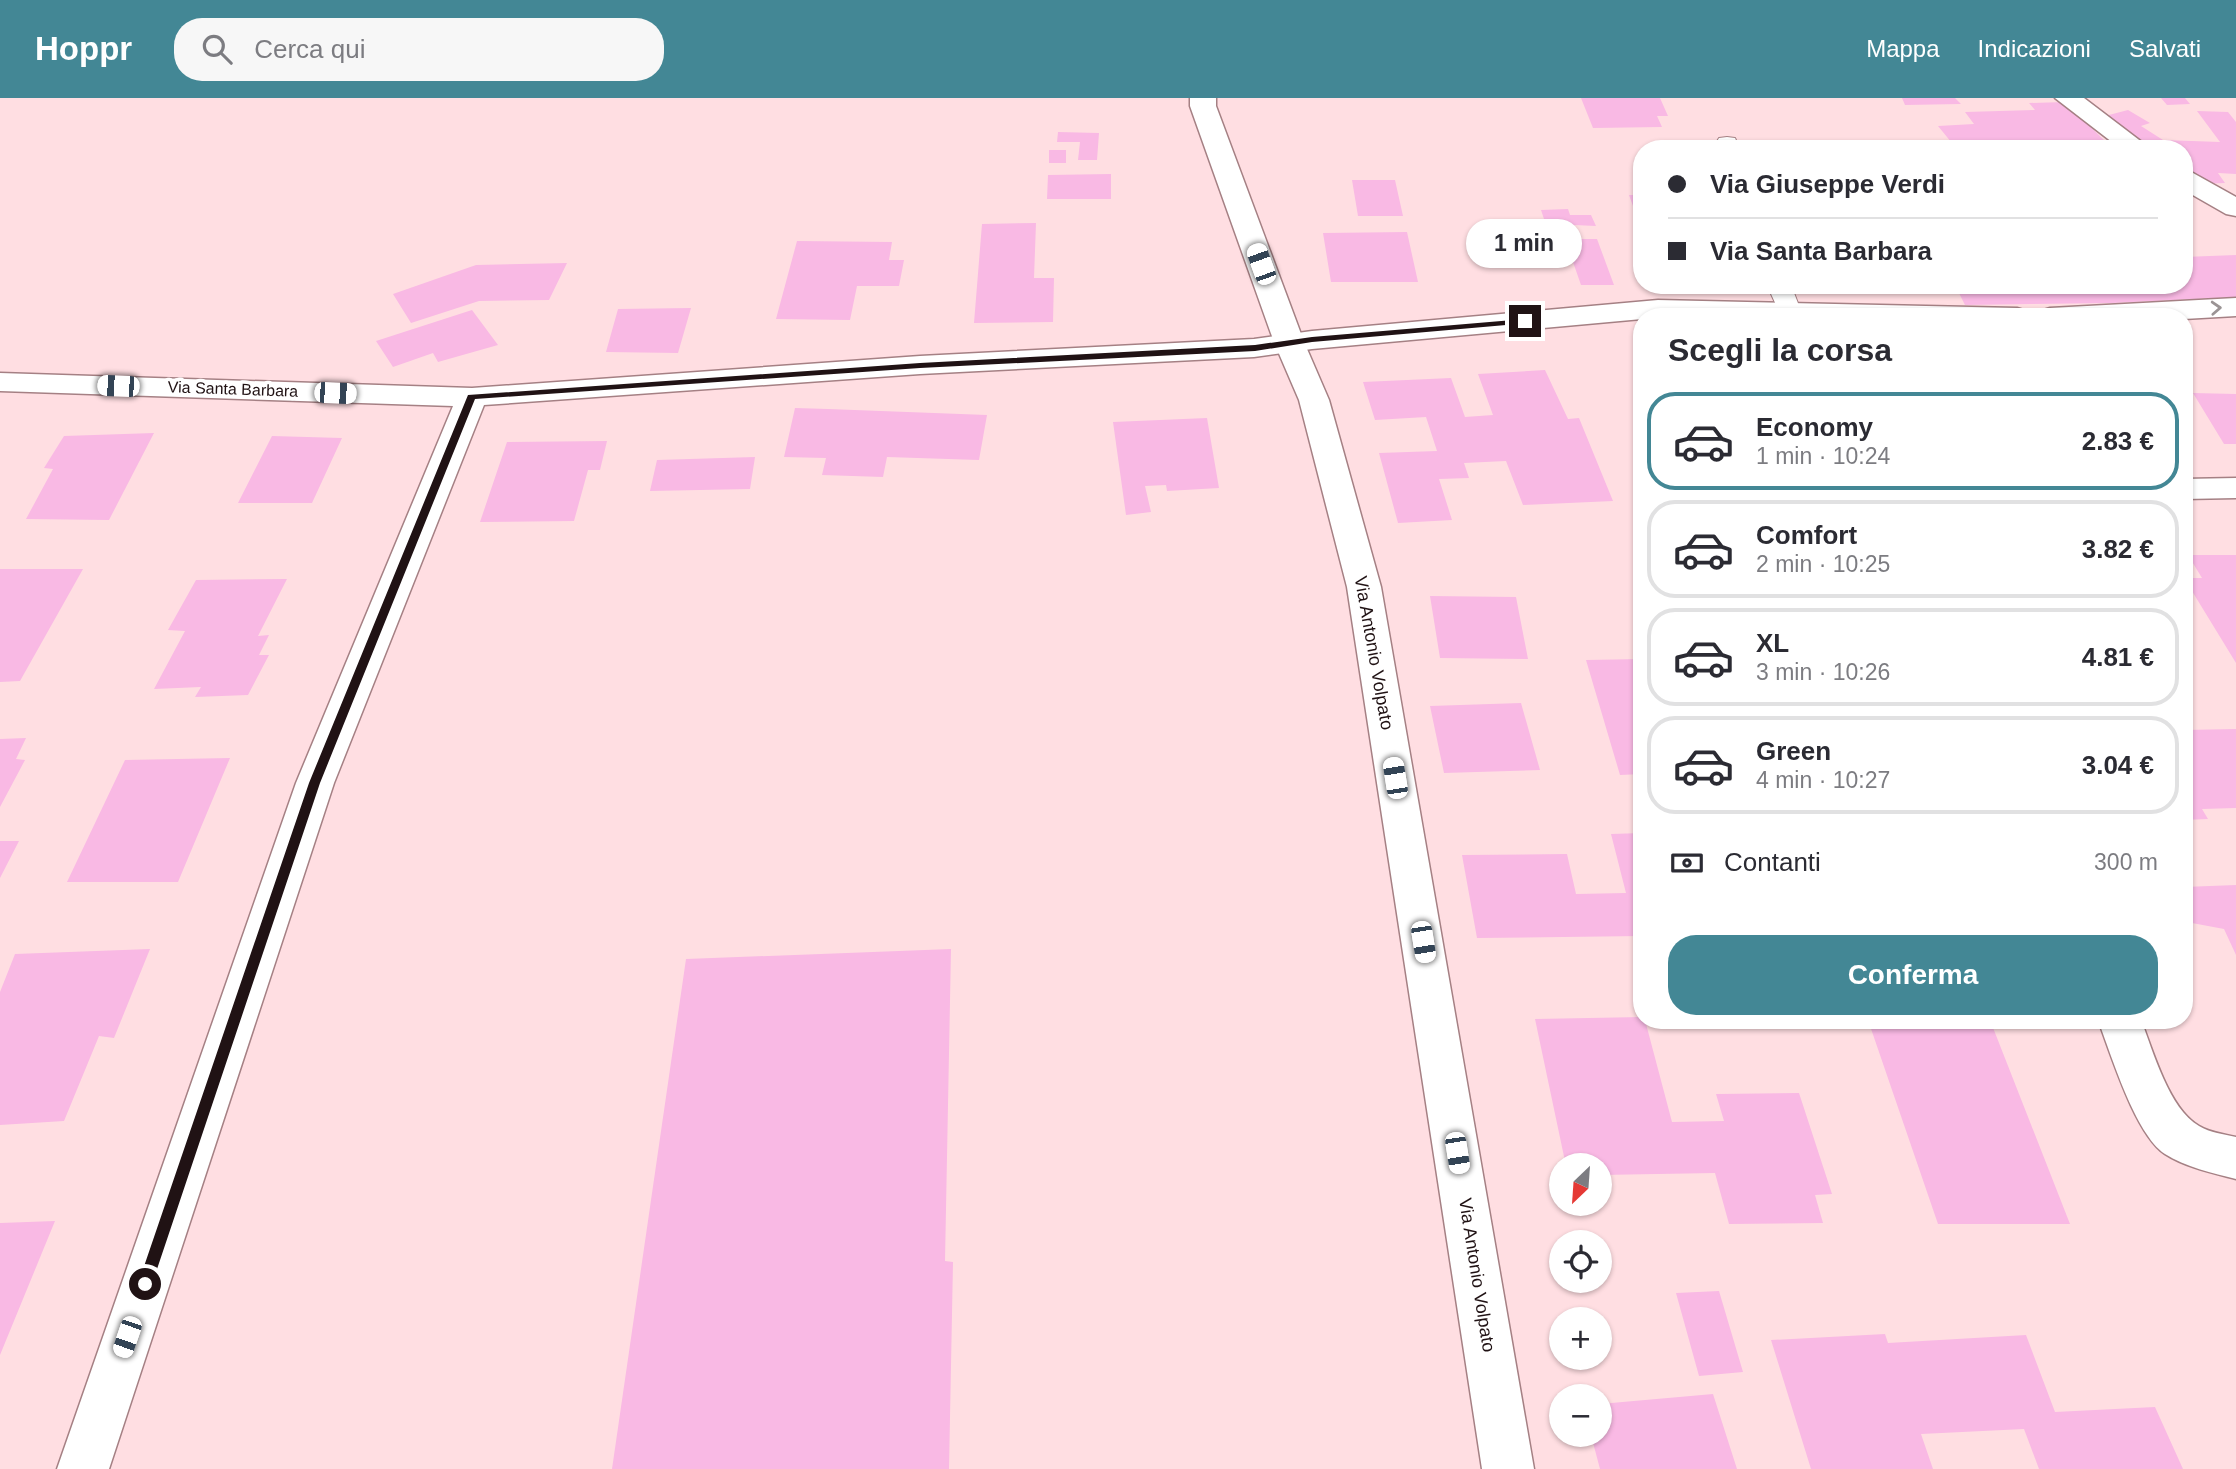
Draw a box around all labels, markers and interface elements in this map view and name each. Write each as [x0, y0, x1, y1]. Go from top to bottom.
search box [174, 18, 664, 81]
text: Hoppr [35, 30, 132, 67]
icon: search [198, 30, 236, 68]
text: Cerca qui [254, 34, 365, 64]
text: Mappa [1866, 35, 1940, 62]
text: Indicazioni [1978, 35, 2091, 62]
text: Salvati [2129, 35, 2201, 62]
text: Via Giuseppe Verdi [1710, 169, 1945, 199]
callout: 1 min [1467, 220, 1583, 268]
text: 1 min [1494, 230, 1554, 256]
text: Via Santa Barbara [1710, 236, 1932, 266]
car [1244, 241, 1279, 287]
one-way arrow [2210, 301, 2221, 316]
route end [1509, 305, 1541, 337]
text: Scegli la corsa [1668, 332, 1892, 368]
car [97, 375, 140, 397]
street label: Via Santa Barbara [168, 378, 299, 400]
car [314, 382, 357, 404]
icon: car [1672, 410, 1735, 473]
text: Economy [1756, 412, 1873, 442]
text: 2.83 € [2082, 426, 2154, 456]
text: 1 min · 10:24 [1756, 443, 1890, 469]
icon: car [1672, 518, 1735, 581]
text: Comfort [1756, 520, 1857, 550]
text: 3.82 € [2082, 534, 2154, 564]
text: 2 min · 10:25 [1756, 551, 1890, 577]
street label: Via Antonio Volpato [1351, 575, 1397, 731]
icon: car [1672, 626, 1735, 689]
text: XL [1756, 628, 1789, 658]
text: 4.81 € [2082, 642, 2154, 672]
text: 3 min · 10:26 [1756, 659, 1890, 685]
icon: car [1672, 734, 1735, 797]
text: Green [1756, 736, 1831, 766]
text: 3.04 € [2082, 750, 2154, 780]
car [1382, 756, 1409, 800]
text: 4 min · 10:27 [1756, 767, 1890, 793]
icon: cash [1668, 844, 1706, 882]
text: Contanti [1724, 847, 1821, 877]
text: 300 m [2094, 849, 2158, 875]
car [1410, 920, 1437, 964]
button: Conferma [1668, 935, 2158, 1015]
car [1444, 1131, 1471, 1175]
north arrow [1549, 1153, 1612, 1216]
map controls [1549, 1153, 1612, 1447]
street label: Via Antonio Volpato [1455, 1196, 1499, 1354]
button: locate [1549, 1230, 1612, 1293]
route start [129, 1268, 161, 1300]
button: + [1549, 1307, 1612, 1370]
car [111, 1314, 144, 1360]
button: − [1549, 1384, 1612, 1447]

